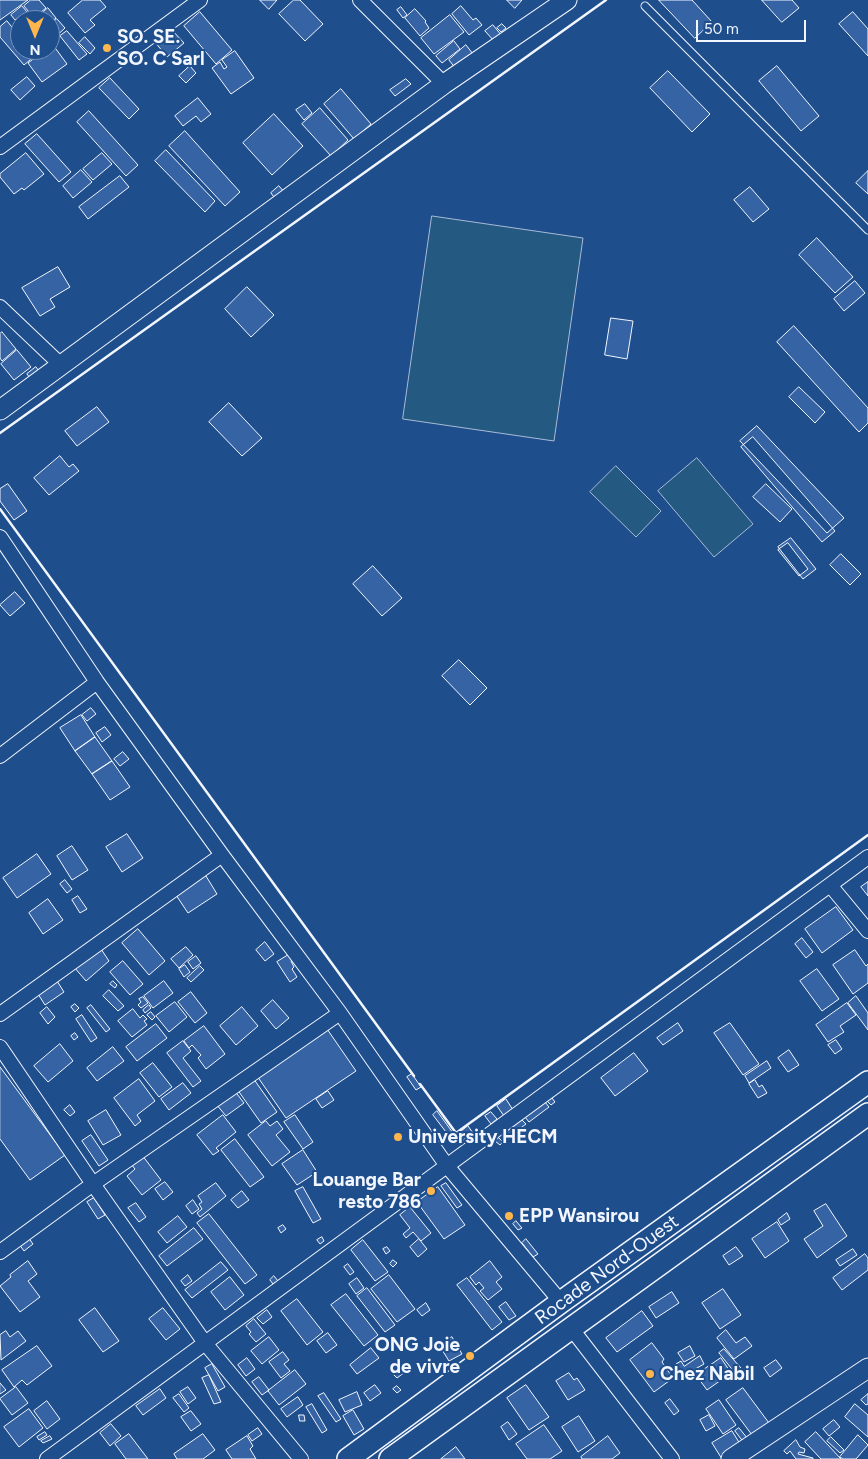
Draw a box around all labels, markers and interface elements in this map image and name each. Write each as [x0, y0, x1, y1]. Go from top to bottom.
north arrow [10, 10, 60, 60]
scale bar [698, 10, 808, 42]
text: 50 m [704, 20, 739, 38]
place label: SO. SE. SO. C Sarl [117, 26, 205, 70]
text: N [30, 41, 40, 58]
marker: SO. SE. SO. C Sarl [101, 42, 113, 54]
place label: University HECM [408, 1126, 558, 1148]
marker: University HECM [392, 1131, 404, 1143]
place label: Louange Bar resto 786 [313, 1169, 421, 1213]
marker: Louange Bar resto 786 [425, 1185, 437, 1197]
place label: EPP Wansirou [519, 1205, 639, 1227]
marker: EPP Wansirou [503, 1210, 515, 1222]
street label: Rocade Nord-Ouest [531, 1210, 683, 1330]
place label: ONG Joie de vivre [375, 1334, 460, 1378]
marker: ONG Joie de vivre [464, 1350, 476, 1362]
place label: Chez Nabil [660, 1363, 755, 1385]
marker: Chez Nabil [644, 1368, 656, 1380]

